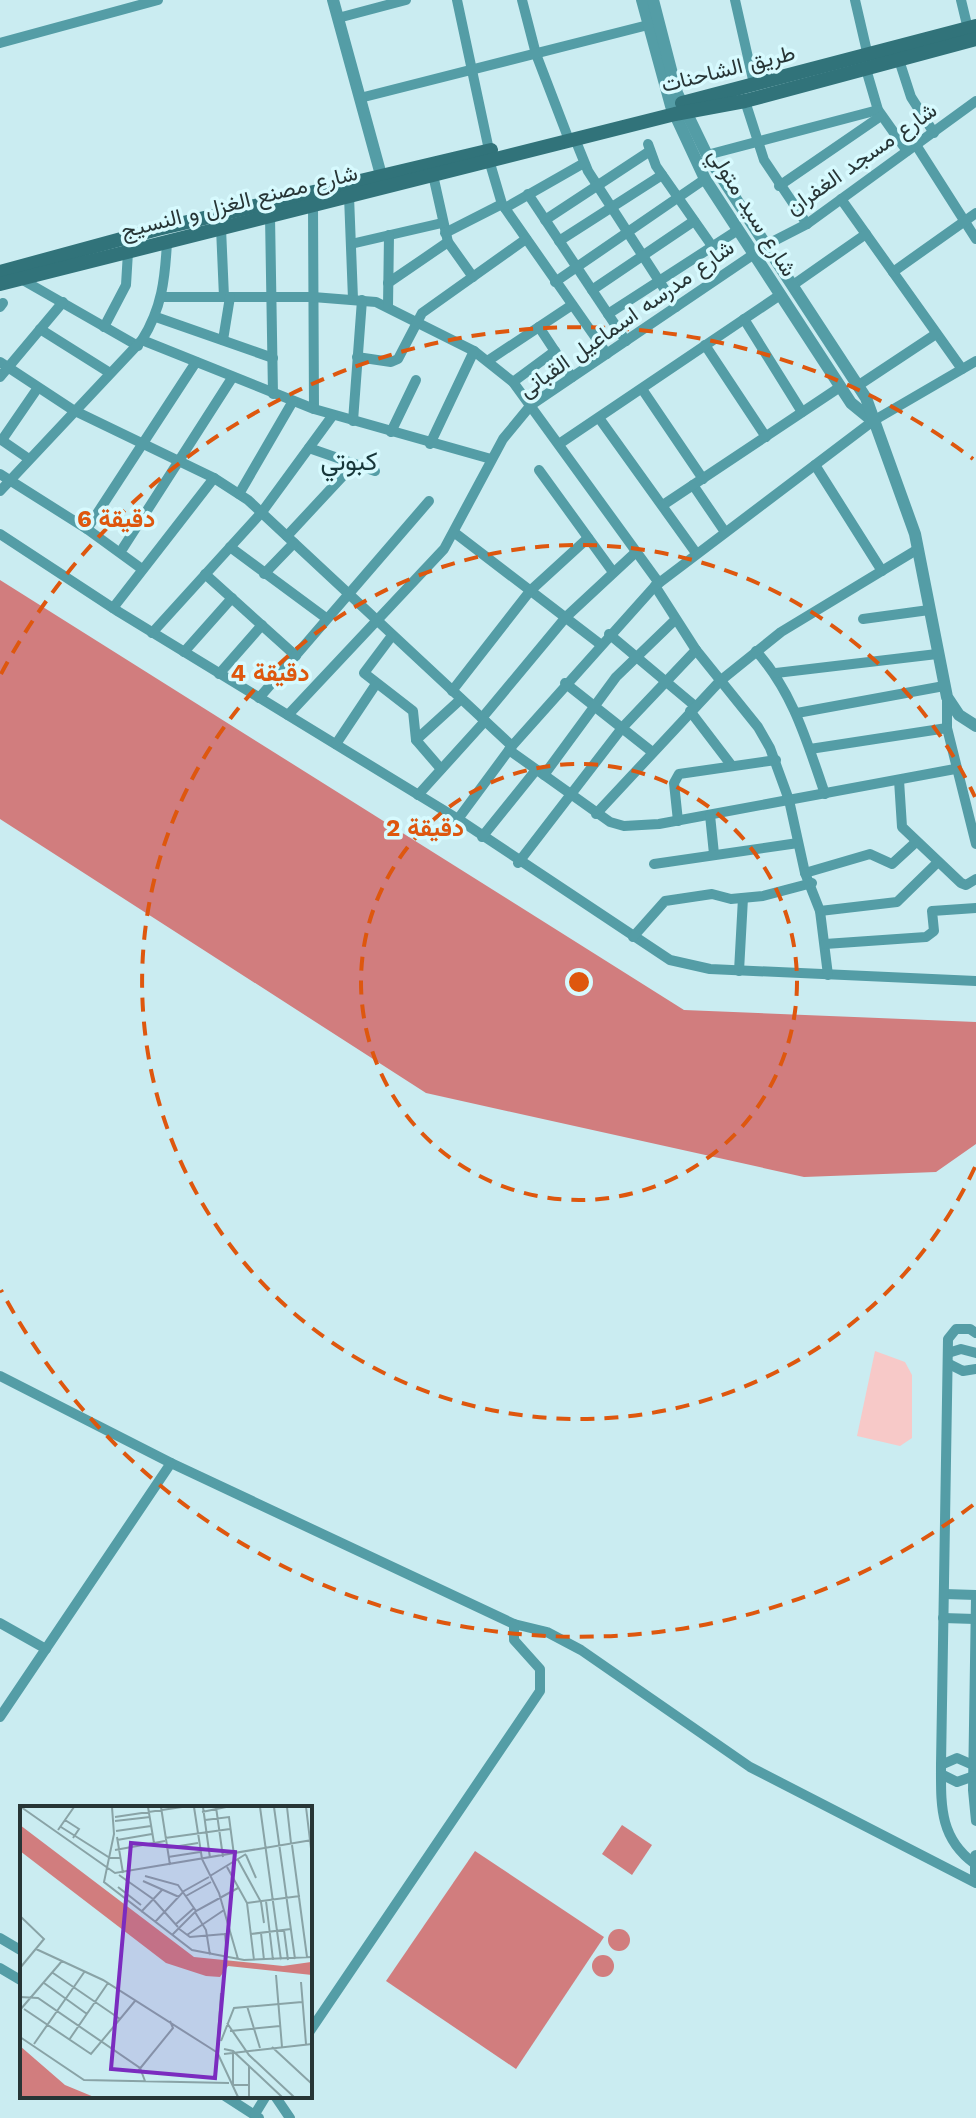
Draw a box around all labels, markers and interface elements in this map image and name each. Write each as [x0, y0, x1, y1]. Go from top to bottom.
street label: طريق الشاحنات [659, 40, 798, 98]
street label: شارع مسجد الغفران [781, 97, 943, 221]
street label: شارع سيد متولي [698, 144, 802, 284]
street label: شارع مصنع الغزل و النسيج [118, 160, 361, 245]
street label: شارع مدرسه اسماعيل القبانى [514, 235, 740, 404]
district label: كبوتي [321, 446, 377, 482]
text: 6 دقيقة [77, 505, 155, 533]
text: 4 دقيقة [231, 659, 309, 687]
text: 2 دقيقة [386, 814, 464, 842]
centre of rings [565, 968, 593, 996]
inset map [20, 1806, 312, 2098]

